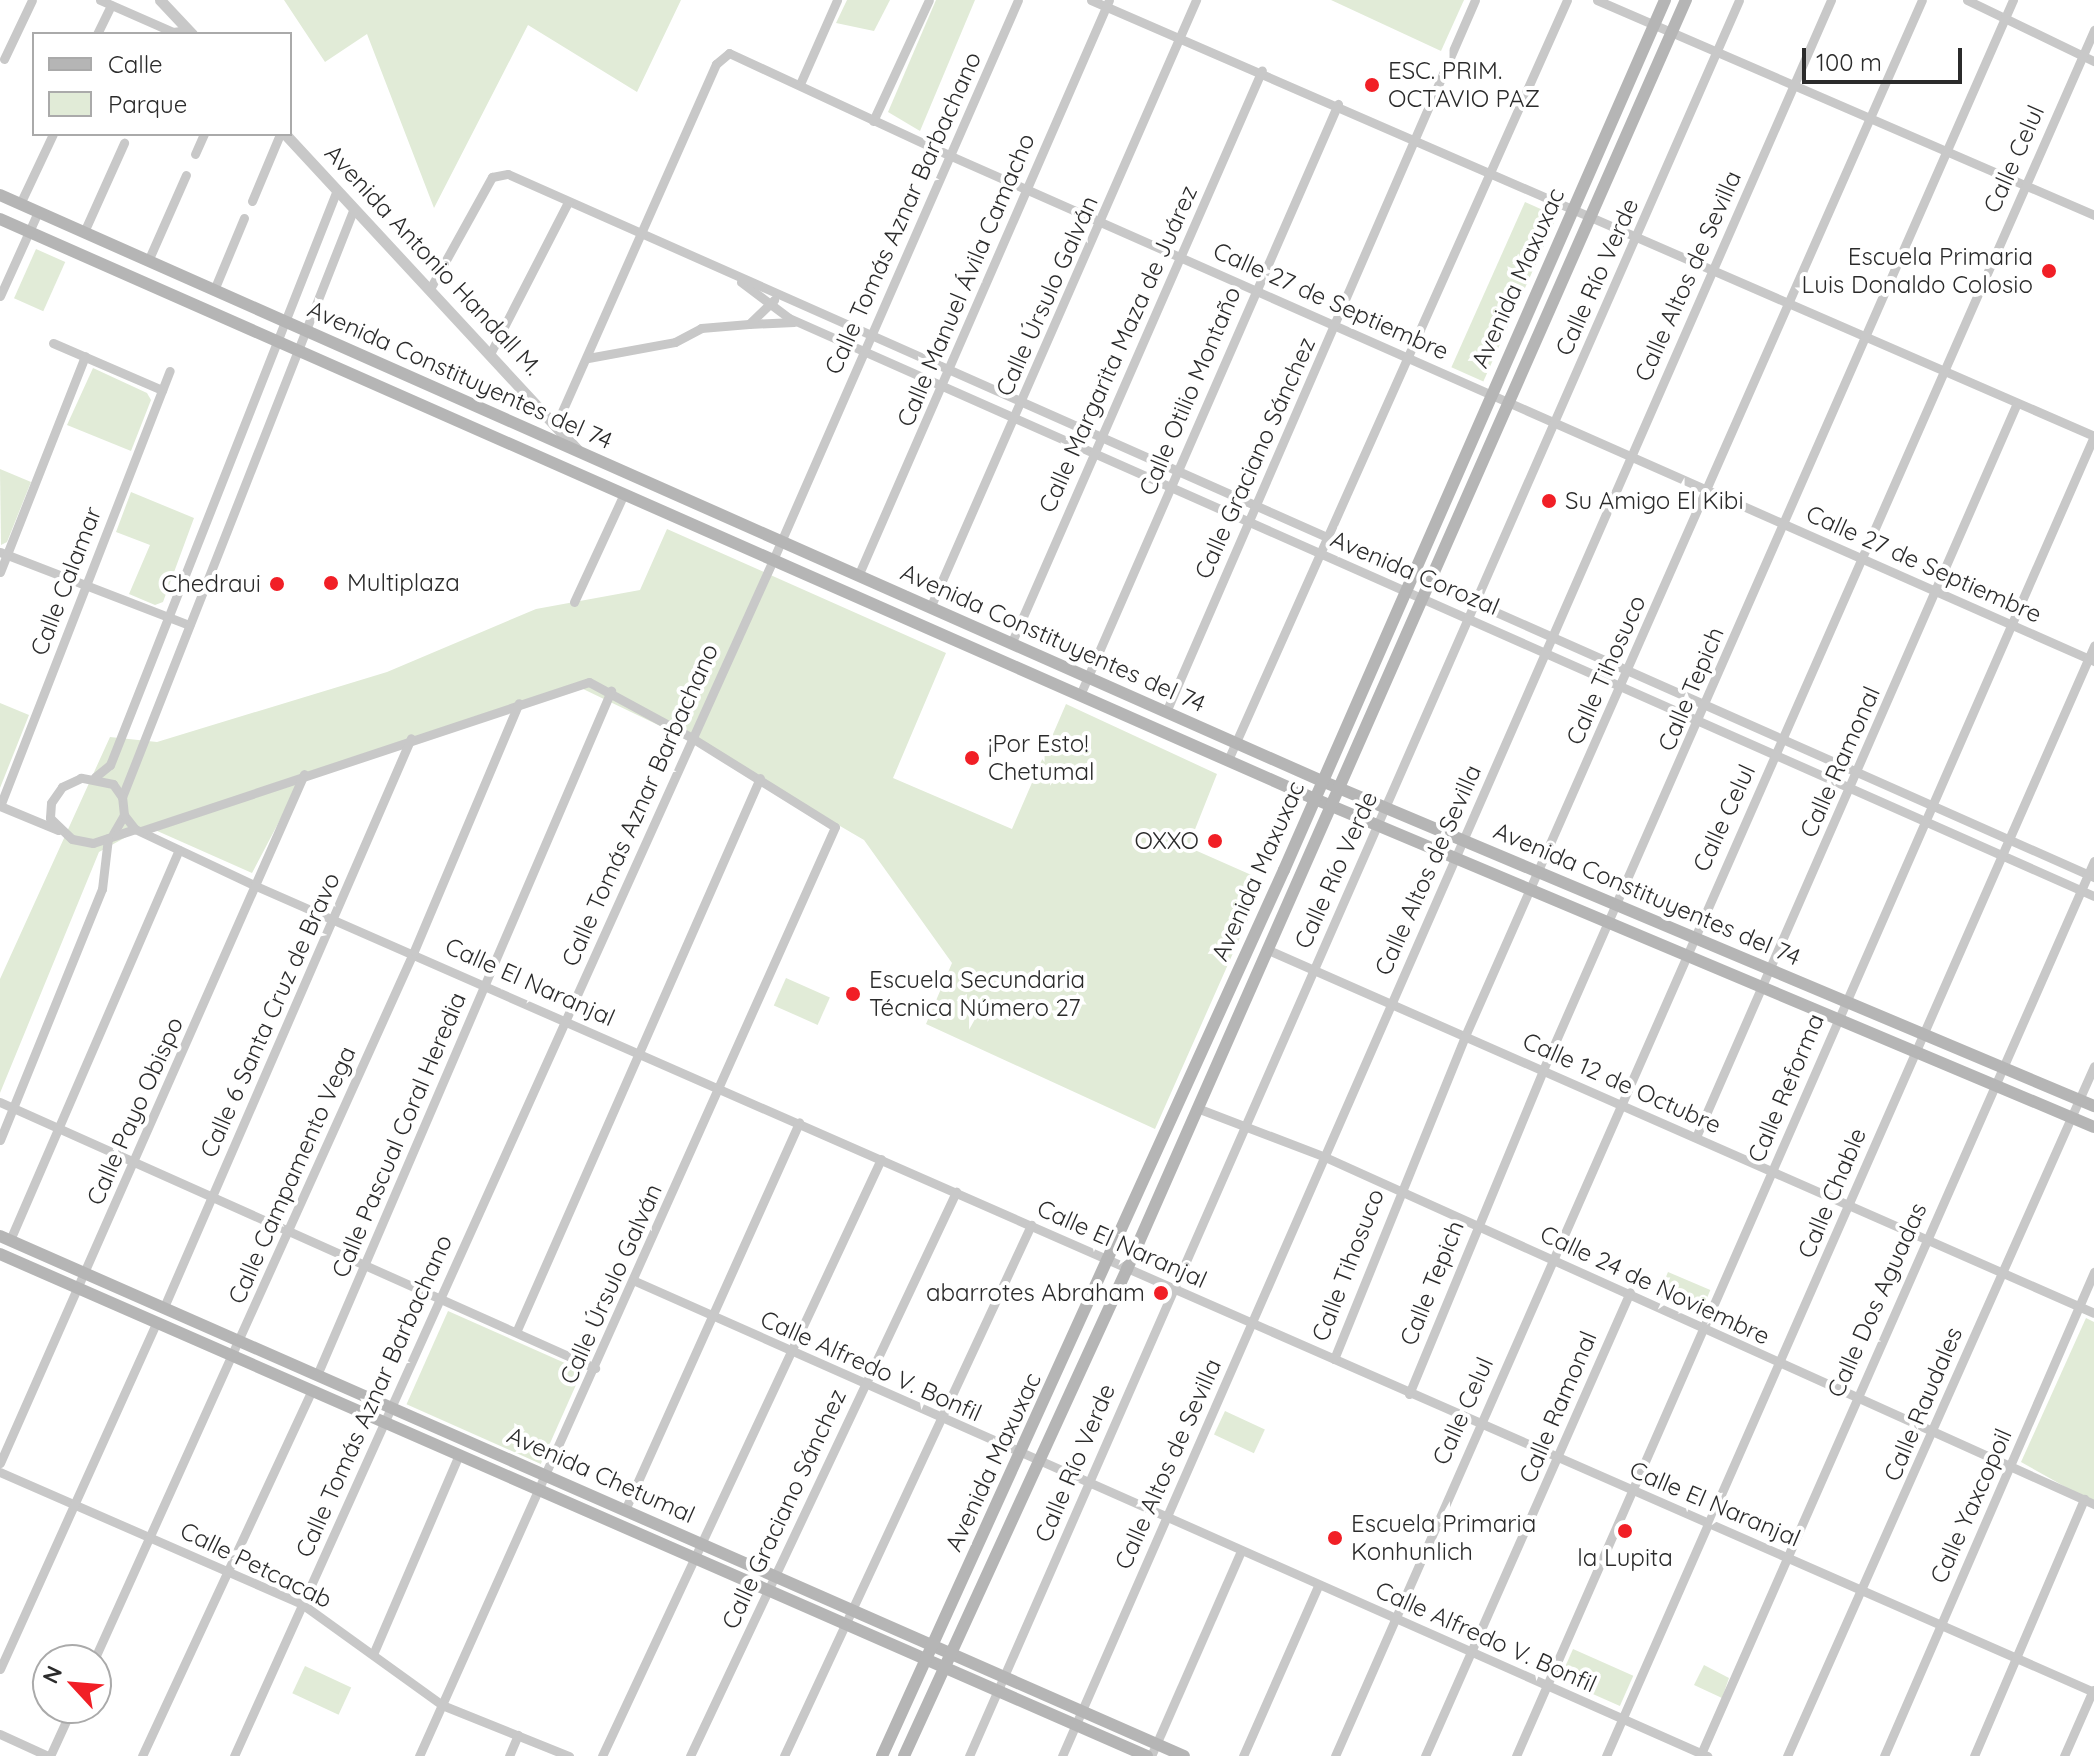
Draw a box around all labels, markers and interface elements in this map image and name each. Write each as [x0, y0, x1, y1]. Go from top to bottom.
legend [32, 32, 292, 136]
scale bar [1806, 32, 1966, 82]
street label: Calle Tomás Aznar Barbachano [819, 47, 987, 379]
text: 100 m [1816, 47, 1882, 77]
text: Calle [108, 49, 163, 79]
place label: ESC. PRIM. OCTAVIO PAZ [1388, 57, 1540, 113]
marker: ESC. PRIM. OCTAVIO PAZ [1363, 76, 1381, 94]
text: Parque [108, 89, 187, 119]
street label: Calle Celul [1977, 101, 2051, 217]
street label: Calle Manuel Ávila Camacho [891, 129, 1041, 431]
street label: Avenida Antonio Handall M. [319, 139, 547, 381]
street label: Calle Altos de Sevilla [1629, 166, 1747, 386]
street label: Calle Margarita Maza de Juárez [1033, 181, 1203, 517]
street label: Avenida Maxuxac [1465, 184, 1571, 372]
street label: Calle Úrsulo Galván [990, 191, 1104, 401]
street label: Calle Río Verde [1549, 194, 1645, 360]
street label: Calle 27 de Septiembre [1209, 236, 1453, 366]
place label: Escuela Primaria Luis Donaldo Colosio [1802, 243, 2033, 299]
marker: Escuela Primaria Luis Donaldo Colosio [2040, 262, 2058, 280]
street label: Calle Otilio Montaño [1133, 282, 1247, 500]
street label: Avenida Constituyentes del 74 [303, 295, 617, 455]
street label: Calle Graciano Sánchez [1189, 333, 1321, 583]
place label: Su Amigo El Kibi [1565, 487, 1744, 515]
marker: Su Amigo El Kibi [1540, 492, 1558, 510]
street label: Calle 27 de Septiembre [1802, 499, 2046, 629]
street label: Calle Calamar [24, 503, 108, 659]
street label: Avenida Corozal [1326, 525, 1504, 621]
street label: Avenida Constituyentes del 74 [896, 558, 1210, 718]
place label: Multiplaza [347, 569, 460, 597]
place label: Chedraui [162, 570, 261, 598]
marker: Multiplaza [322, 574, 340, 592]
marker: Chedraui [268, 575, 286, 593]
street label: Calle Tihosuco [1560, 591, 1652, 749]
street label: Calle Tepich [1652, 623, 1730, 755]
street label: Calle Tomás Aznar Barbachano [556, 639, 724, 971]
street label: Calle Ramonal [1794, 682, 1886, 842]
place label: ¡Por Esto! Chetumal [988, 730, 1095, 786]
marker: ¡Por Esto! Chetumal [963, 749, 981, 767]
street label: Calle Altos de Sevilla [1369, 760, 1487, 980]
street label: Calle Celul [1687, 760, 1761, 876]
street label: Avenida Maxuxac [1205, 777, 1311, 965]
street label: Calle Río Verde [1288, 787, 1384, 953]
street label: Avenida Constituyentes del 74 [1489, 816, 1805, 972]
place label: OXXO [1135, 827, 1199, 855]
marker: OXXO [1206, 832, 1224, 850]
street label: Calle 6 Santa Cruz de Bravo [194, 868, 346, 1162]
street label: Calle El Naranjal [441, 932, 619, 1032]
place label: Escuela Secundaria Técnica Número 27 [869, 966, 1085, 1022]
marker: Escuela Secundaria Técnica Número 27 [844, 985, 862, 1003]
street label: Calle Pascual Coral Heredia [326, 988, 472, 1282]
street label: Calle Reforma [1742, 1009, 1830, 1167]
street label: Calle Payo Obispo [81, 1013, 189, 1209]
street label: Calle 12 de Octubre [1518, 1026, 1726, 1140]
street label: Calle Campamento Vega [222, 1042, 362, 1308]
street label: Calle Chable [1792, 1124, 1872, 1262]
street label: Calle Úrsulo Galván [554, 1179, 668, 1389]
street label: Calle Tihosuco [1306, 1185, 1390, 1345]
street label: Calle El Naranjal [1033, 1194, 1211, 1294]
street label: Calle Dos Aguadas [1821, 1198, 1933, 1402]
street label: Calle Tepich [1394, 1216, 1470, 1350]
street label: Calle 24 de Noviembre [1536, 1219, 1774, 1351]
street label: Calle Tomás Aznar Barbachano [290, 1230, 458, 1562]
place label: abarrotes Abraham [926, 1279, 1145, 1307]
marker: abarrotes Abraham [1152, 1284, 1170, 1302]
street label: Calle Alfredo V. Bonfil [756, 1304, 986, 1428]
street label: Calle Raudales [1878, 1323, 1968, 1485]
street label: Calle Ramonal [1513, 1327, 1603, 1487]
street label: Calle Celul [1426, 1353, 1500, 1469]
street label: Calle Altos de Sevilla [1109, 1354, 1227, 1574]
street label: Avenida Maxuxac [939, 1368, 1047, 1556]
street label: Calle Río Verde [1029, 1380, 1121, 1546]
street label: Calle Graciano Sánchez [716, 1384, 852, 1634]
street label: Avenida Chetumal [503, 1421, 699, 1529]
street label: Calle Yaxcopoil [1924, 1424, 2018, 1588]
street label: Calle El Naranjal [1625, 1455, 1805, 1553]
place label: Escuela Primaria Konhunlich [1351, 1510, 1536, 1566]
street label: Calle Petcacab [175, 1516, 337, 1614]
marker: la Lupita [1616, 1522, 1634, 1540]
marker: Escuela Primaria Konhunlich [1326, 1529, 1344, 1547]
place label: la Lupita [1577, 1544, 1673, 1572]
street label: Calle Alfredo V. Bonfil [1371, 1575, 1601, 1699]
north arrow [32, 1644, 112, 1724]
text: N [36, 1661, 68, 1688]

